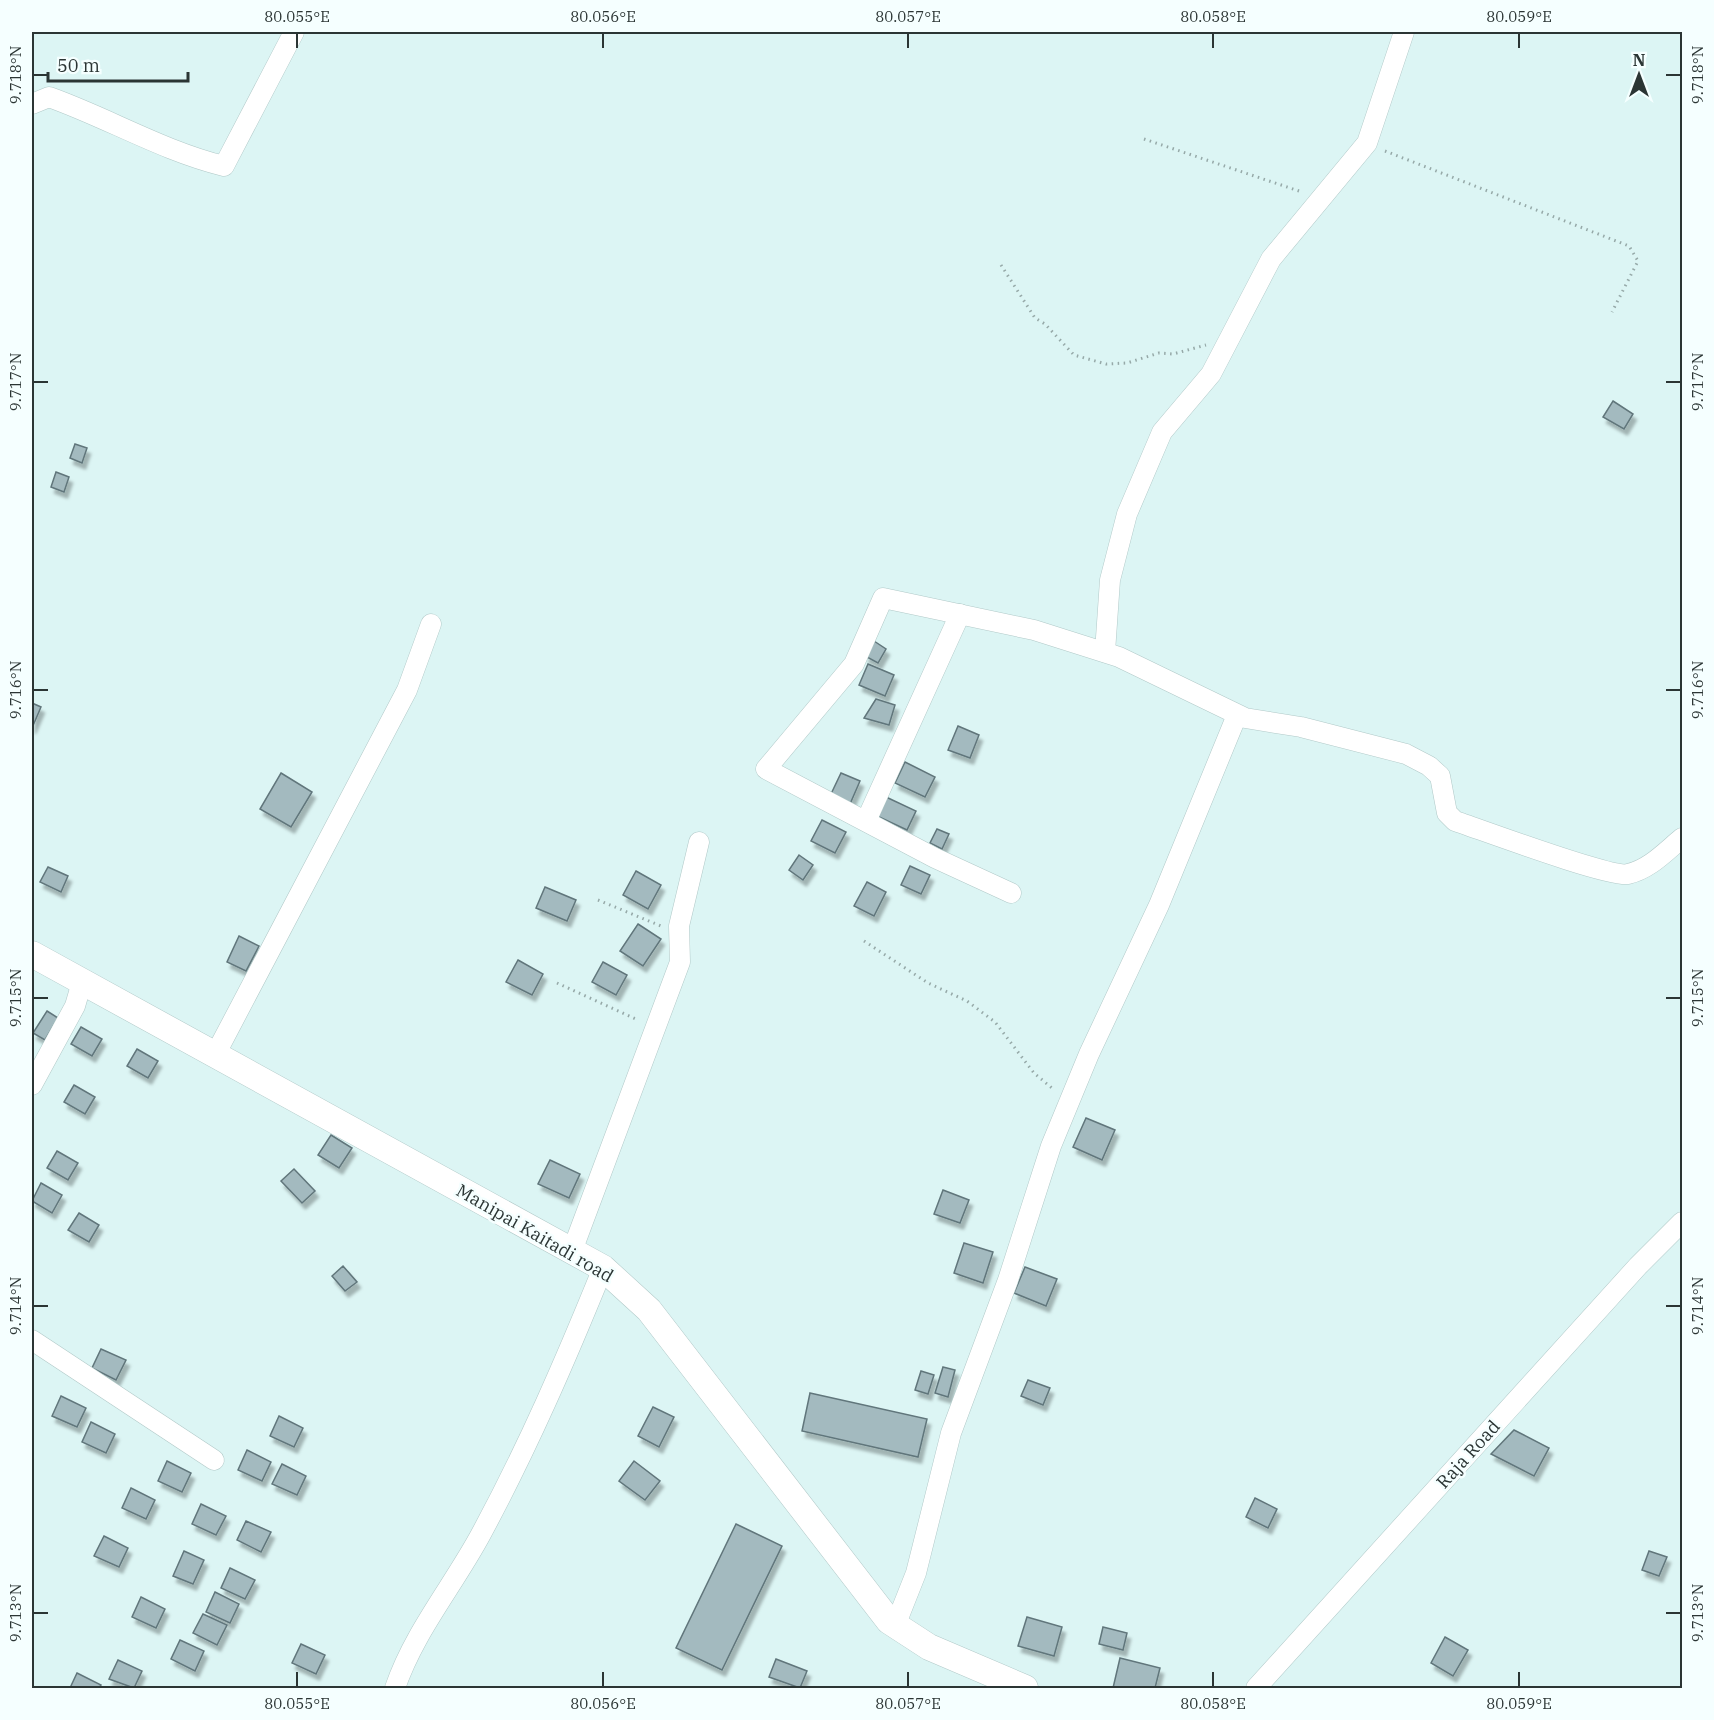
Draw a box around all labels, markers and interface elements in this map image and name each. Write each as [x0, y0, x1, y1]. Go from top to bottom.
text: 80.055°E [264, 7, 330, 26]
text: 80.056°E [570, 7, 636, 26]
text: 80.057°E [875, 7, 941, 26]
text: 80.058°E [1180, 7, 1246, 26]
text: 80.059°E [1486, 7, 1552, 26]
scale bar [48, 45, 188, 83]
north arrow [1609, 45, 1669, 105]
text: 9.718°N [6, 46, 25, 104]
text: 9.718°N [1688, 46, 1707, 104]
text: N [1633, 50, 1645, 70]
text: 50 m [57, 54, 100, 77]
text: 9.717°N [6, 353, 25, 411]
text: 9.717°N [1688, 353, 1707, 411]
text: 9.716°N [6, 661, 25, 719]
text: 9.716°N [1688, 661, 1707, 719]
text: 9.715°N [6, 969, 25, 1027]
text: 9.715°N [1688, 969, 1707, 1027]
street label: Manipai Kaitadi road [452, 1179, 618, 1287]
text: 9.714°N [6, 1277, 25, 1335]
text: 9.714°N [1688, 1277, 1707, 1335]
street label: Raja Road [1431, 1415, 1505, 1493]
text: 9.713°N [6, 1584, 25, 1642]
text: 9.713°N [1688, 1584, 1707, 1642]
text: 80.055°E [264, 1694, 330, 1713]
text: 80.056°E [570, 1694, 636, 1713]
text: 80.057°E [875, 1694, 941, 1713]
text: 80.058°E [1180, 1694, 1246, 1713]
text: 80.059°E [1486, 1694, 1552, 1713]

